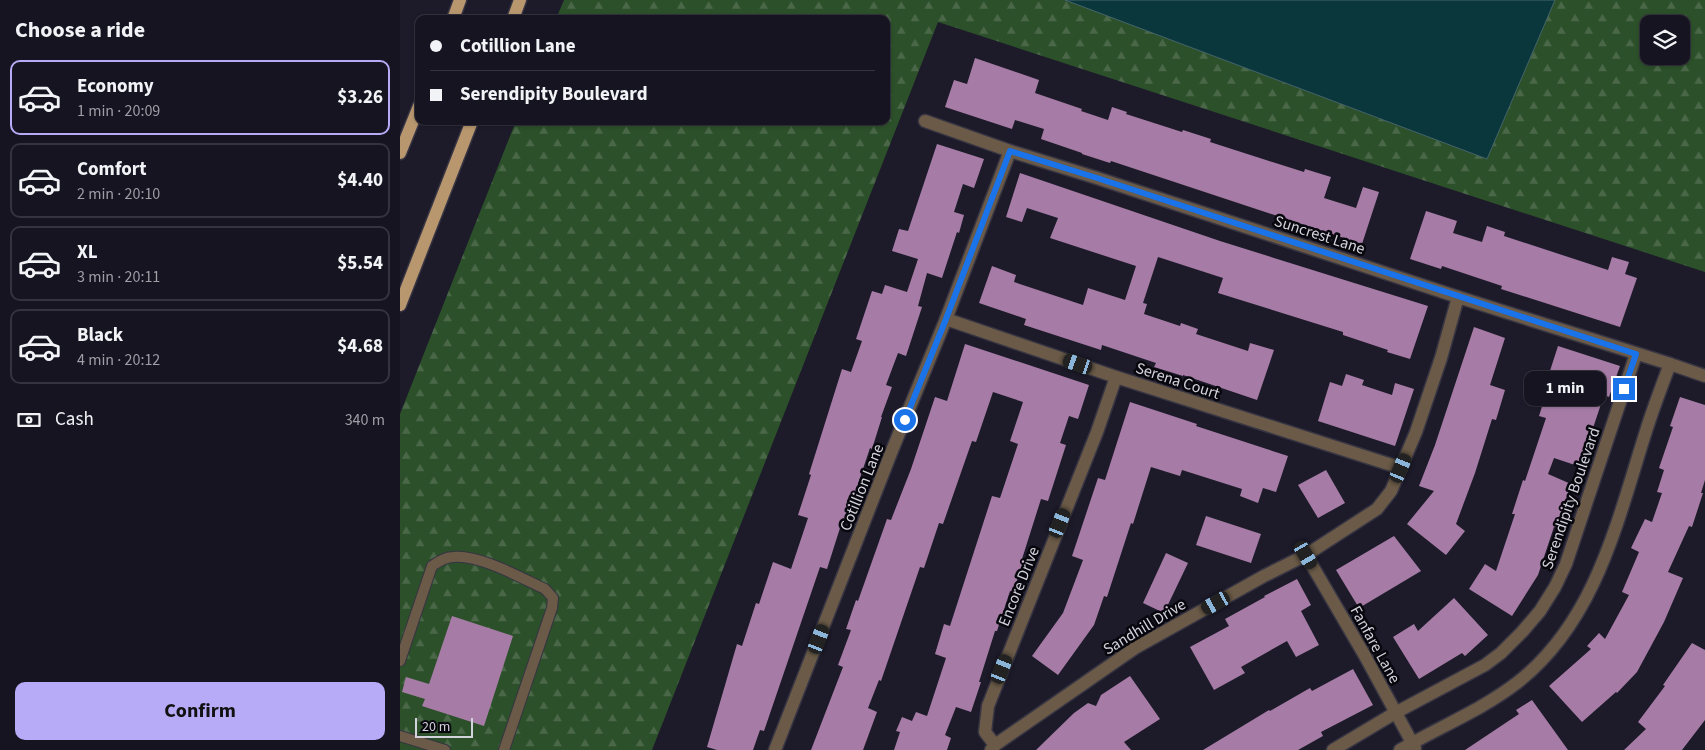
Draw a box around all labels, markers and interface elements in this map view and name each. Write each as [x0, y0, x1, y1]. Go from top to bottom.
text: Choose a ride [15, 14, 145, 46]
map controls [1640, 15, 1690, 65]
button: layers [1640, 15, 1690, 65]
text: Cotillion Lane [460, 33, 576, 60]
text: Economy [77, 73, 154, 100]
icon: car [17, 75, 62, 120]
text: Serendipity Boulevard [460, 81, 648, 108]
text: $3.26 [337, 84, 383, 111]
text: 1 min · 20:09 [77, 100, 160, 122]
text: Comfort [77, 156, 147, 183]
icon: car [17, 158, 62, 203]
text: $4.40 [337, 167, 383, 194]
text: 2 min · 20:10 [77, 183, 160, 205]
street label: Suncrest Lane [1272, 210, 1368, 260]
text: XL [77, 239, 98, 266]
icon: car [17, 241, 62, 286]
text: $5.54 [337, 250, 383, 277]
text: 3 min · 20:11 [77, 266, 160, 288]
text: Black [77, 322, 123, 349]
icon: car [17, 324, 62, 369]
text: $4.68 [337, 333, 383, 360]
text: 4 min · 20:12 [77, 349, 160, 371]
car [1061, 352, 1094, 376]
street label: Serena Court [1133, 357, 1223, 405]
callout: 1 min [1524, 372, 1606, 406]
text: 1 min [1546, 377, 1584, 399]
route end [1613, 378, 1635, 400]
icon: cash [15, 406, 43, 434]
text: Cash [55, 406, 94, 433]
text: 340 m [345, 409, 385, 431]
route start [894, 409, 916, 431]
street label: Serendipity Boulevard [1536, 424, 1606, 572]
street label: Cotillion Lane [834, 440, 889, 534]
car [1388, 451, 1413, 485]
car [1047, 506, 1072, 540]
car [1292, 538, 1319, 572]
street label: Encore Drive [993, 543, 1045, 629]
car [1199, 589, 1232, 617]
street label: Sandhill Drive [1099, 593, 1190, 660]
street label: Fanfare Lane [1345, 602, 1406, 687]
car [806, 622, 831, 656]
car [989, 652, 1014, 686]
button: Confirm [15, 682, 385, 740]
scale bar [415, 715, 472, 738]
text: 20 m [422, 717, 450, 737]

